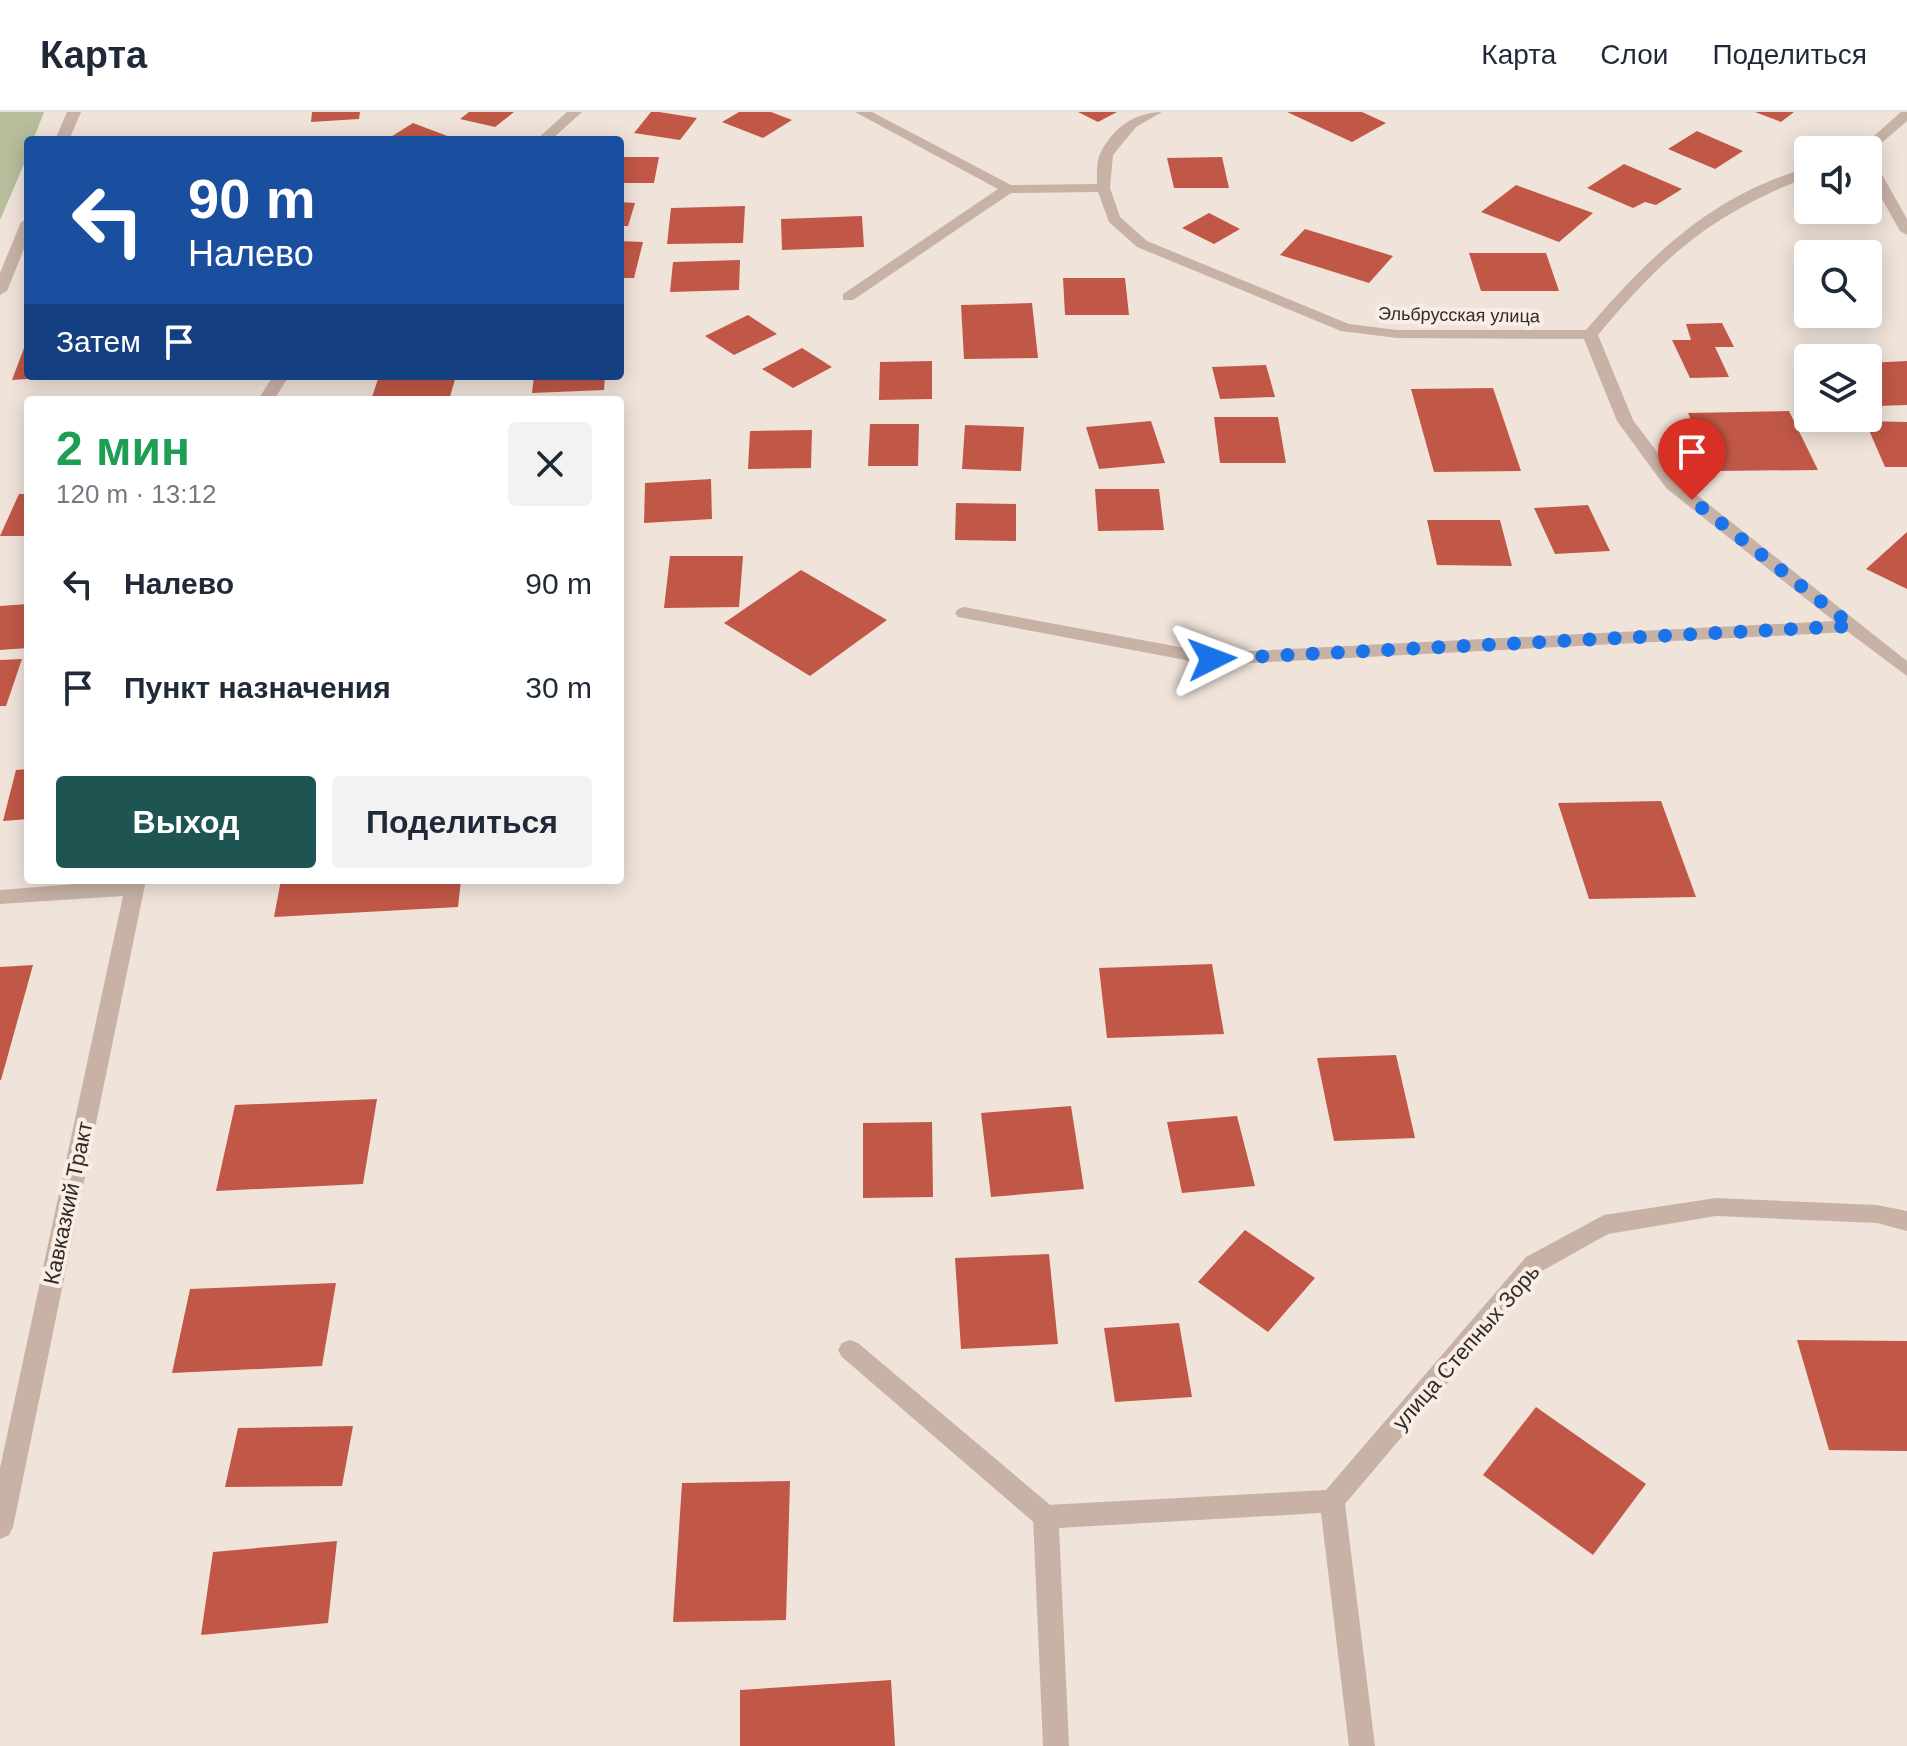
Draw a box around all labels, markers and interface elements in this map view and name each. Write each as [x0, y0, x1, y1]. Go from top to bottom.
text: Карта [40, 34, 147, 76]
text: Карта [1481, 39, 1556, 70]
text: Слои [1600, 39, 1668, 70]
text: Поделиться [1712, 39, 1867, 70]
map controls [1794, 136, 1882, 432]
button: sound [1794, 136, 1882, 224]
text: 90 m [188, 167, 316, 230]
icon: left [56, 168, 160, 272]
text: Налево [188, 233, 314, 274]
button: search [1794, 240, 1882, 328]
street label: Эльбрусская улица [1378, 304, 1541, 326]
icon: arrive [157, 320, 201, 364]
text: Затем [56, 325, 141, 358]
button: layers [1794, 344, 1882, 432]
pin [1658, 418, 1726, 500]
text: 2 мин [56, 422, 190, 475]
button: close [508, 422, 592, 506]
icon: arrive [1670, 430, 1714, 474]
text: 120 m · 13:12 [56, 479, 216, 509]
icon: left [56, 562, 100, 606]
text: Налево [124, 567, 234, 600]
text: 90 m [525, 567, 592, 600]
position arrow [1170, 617, 1254, 701]
icon: arrive [56, 666, 100, 710]
text: Пункт назначения [124, 671, 391, 704]
text: 30 m [525, 671, 592, 704]
button: Выход [56, 776, 316, 868]
button: Поделиться [332, 776, 592, 868]
street label: Кавказкий Тракт [39, 1119, 97, 1287]
street label: улица Степных Зорь [1387, 1259, 1545, 1435]

